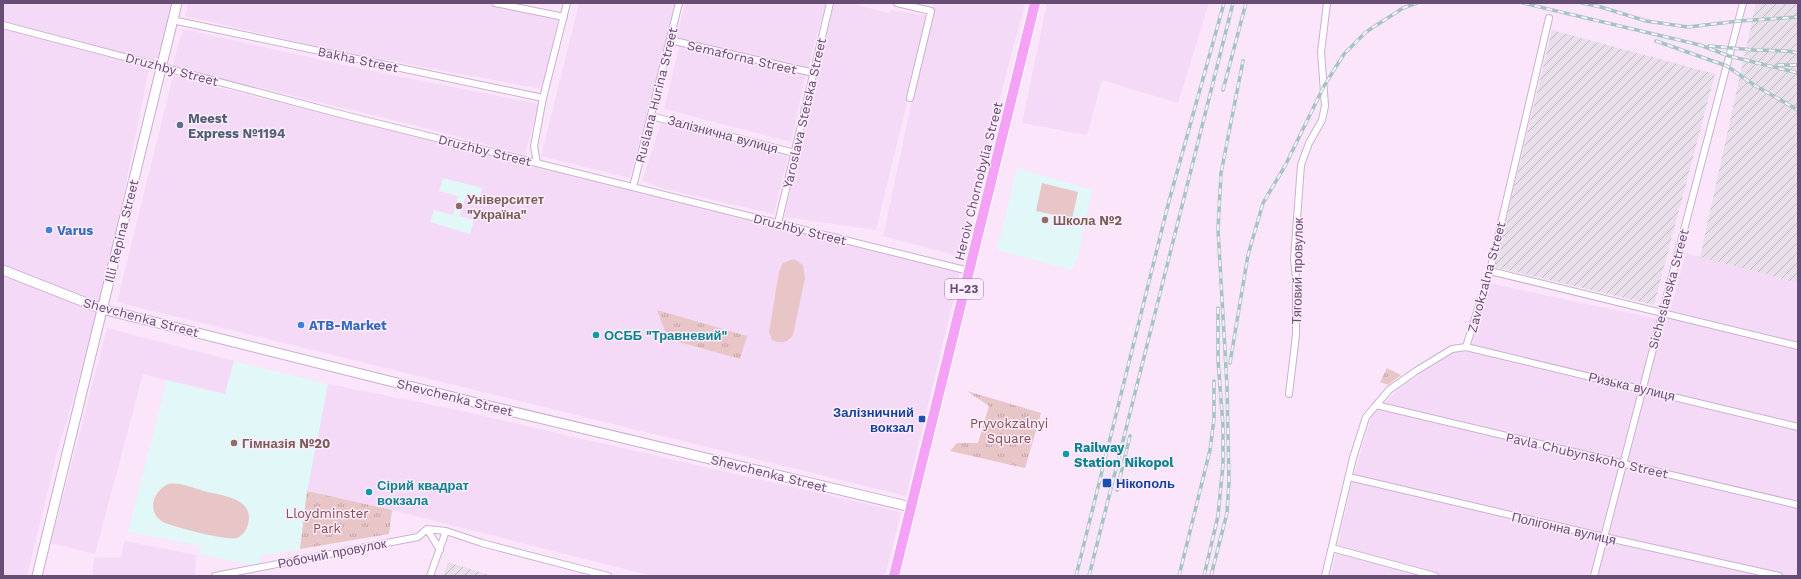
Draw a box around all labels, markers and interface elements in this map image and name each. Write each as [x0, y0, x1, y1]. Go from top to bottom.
street label: Ruslana Hurina Street [632, 25, 681, 164]
street label: Yaroslava Stetska Street [780, 36, 829, 190]
street label: Semaforna Street [686, 38, 799, 78]
street label: Bakha Street [316, 44, 400, 75]
street label: Druzhby Street [124, 50, 220, 89]
street label: Heroiv Chornobylia Street [952, 100, 1006, 262]
place label: Meest Express №1194 [188, 111, 286, 141]
street label: Залізнична вулиця [666, 113, 780, 156]
marker: Meest Express №1194 [175, 120, 185, 130]
street label: Druzhby Street [437, 132, 534, 169]
street label: Illi Repina Street [101, 177, 142, 284]
place label: Університет "Україна" [467, 192, 544, 222]
marker: Університет "Україна" [454, 201, 464, 211]
street label: Druzhby Street [752, 211, 849, 248]
place label: Школа №2 [1053, 213, 1122, 228]
marker: Школа №2 [1040, 215, 1050, 225]
street label: Тяговий провулок [1289, 217, 1306, 325]
street label: Zavokzalna Street [1464, 220, 1509, 334]
place label: Varus [57, 223, 93, 238]
marker: Varus [44, 225, 54, 235]
street label: Sicheslavska Street [1645, 227, 1692, 351]
road number: Н-23 [945, 279, 983, 299]
street label: Shevchenka Street [81, 295, 201, 340]
place label: ATB-Market [309, 318, 387, 333]
marker: ATB-Market [296, 320, 306, 330]
place label: ОСББ "Травневий" [604, 328, 727, 343]
marker: ОСББ "Травневий" [591, 330, 601, 340]
street label: Ризька вулиця [1587, 369, 1677, 404]
street label: Shevchenka Street [395, 376, 515, 419]
place label: Залізничний вокзал [833, 405, 914, 435]
marker: Залізничний вокзал [917, 414, 927, 424]
park label: Pryvokzalnyi Square [970, 416, 1048, 446]
street label: Pavla Chubynskoho Street [1504, 429, 1670, 482]
place label: Гімназія №20 [242, 436, 330, 451]
marker: Гімназія №20 [229, 438, 239, 448]
place label: Railway Station Nikopol [1074, 440, 1174, 470]
marker: Railway Station Nikopol [1061, 449, 1071, 459]
street label: Shevchenka Street [709, 452, 829, 495]
place label: Нікополь [1116, 476, 1175, 491]
marker: Нікополь [1101, 477, 1113, 489]
place label: Сірий квадрат вокзала [377, 478, 469, 508]
marker: Сірий квадрат вокзала [364, 487, 374, 497]
park label: Lloydminster Park [285, 506, 369, 536]
street label: Полігонна вулиця [1510, 509, 1618, 548]
street label: Робочий провулок [276, 536, 388, 571]

